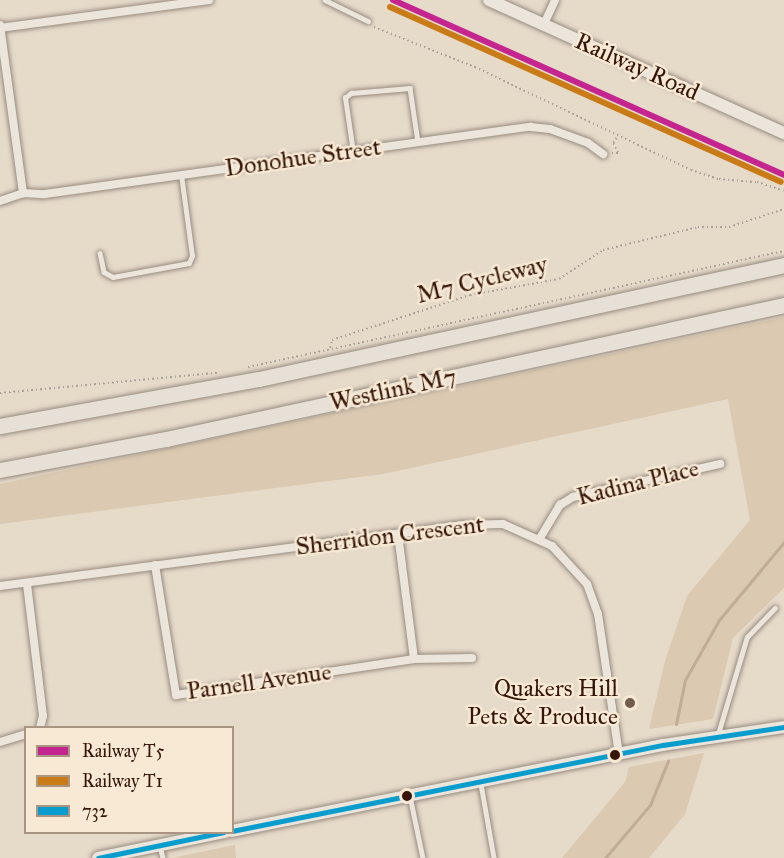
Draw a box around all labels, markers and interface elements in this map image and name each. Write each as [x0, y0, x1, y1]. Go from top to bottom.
street label: Railway Road [570, 27, 704, 107]
street label: Donohue Street [223, 133, 383, 183]
street label: M7 Cycleway [414, 250, 550, 310]
street label: Westlink M7 [327, 363, 459, 417]
street label: Kadina Place [574, 454, 702, 512]
street label: Sherridon Crescent [294, 510, 486, 562]
street label: Parnell Avenue [185, 658, 333, 706]
place label: Quakers Hill Pets & Produce [467, 675, 618, 731]
marker: Quakers Hill Pets & Produce [623, 696, 637, 710]
legend [24, 726, 234, 834]
text: Railway T5 [82, 740, 164, 762]
unlabelled marker [609, 749, 621, 761]
text: Railway T1 [82, 770, 163, 792]
unlabelled marker [401, 790, 413, 802]
text: 732 [82, 800, 108, 822]

